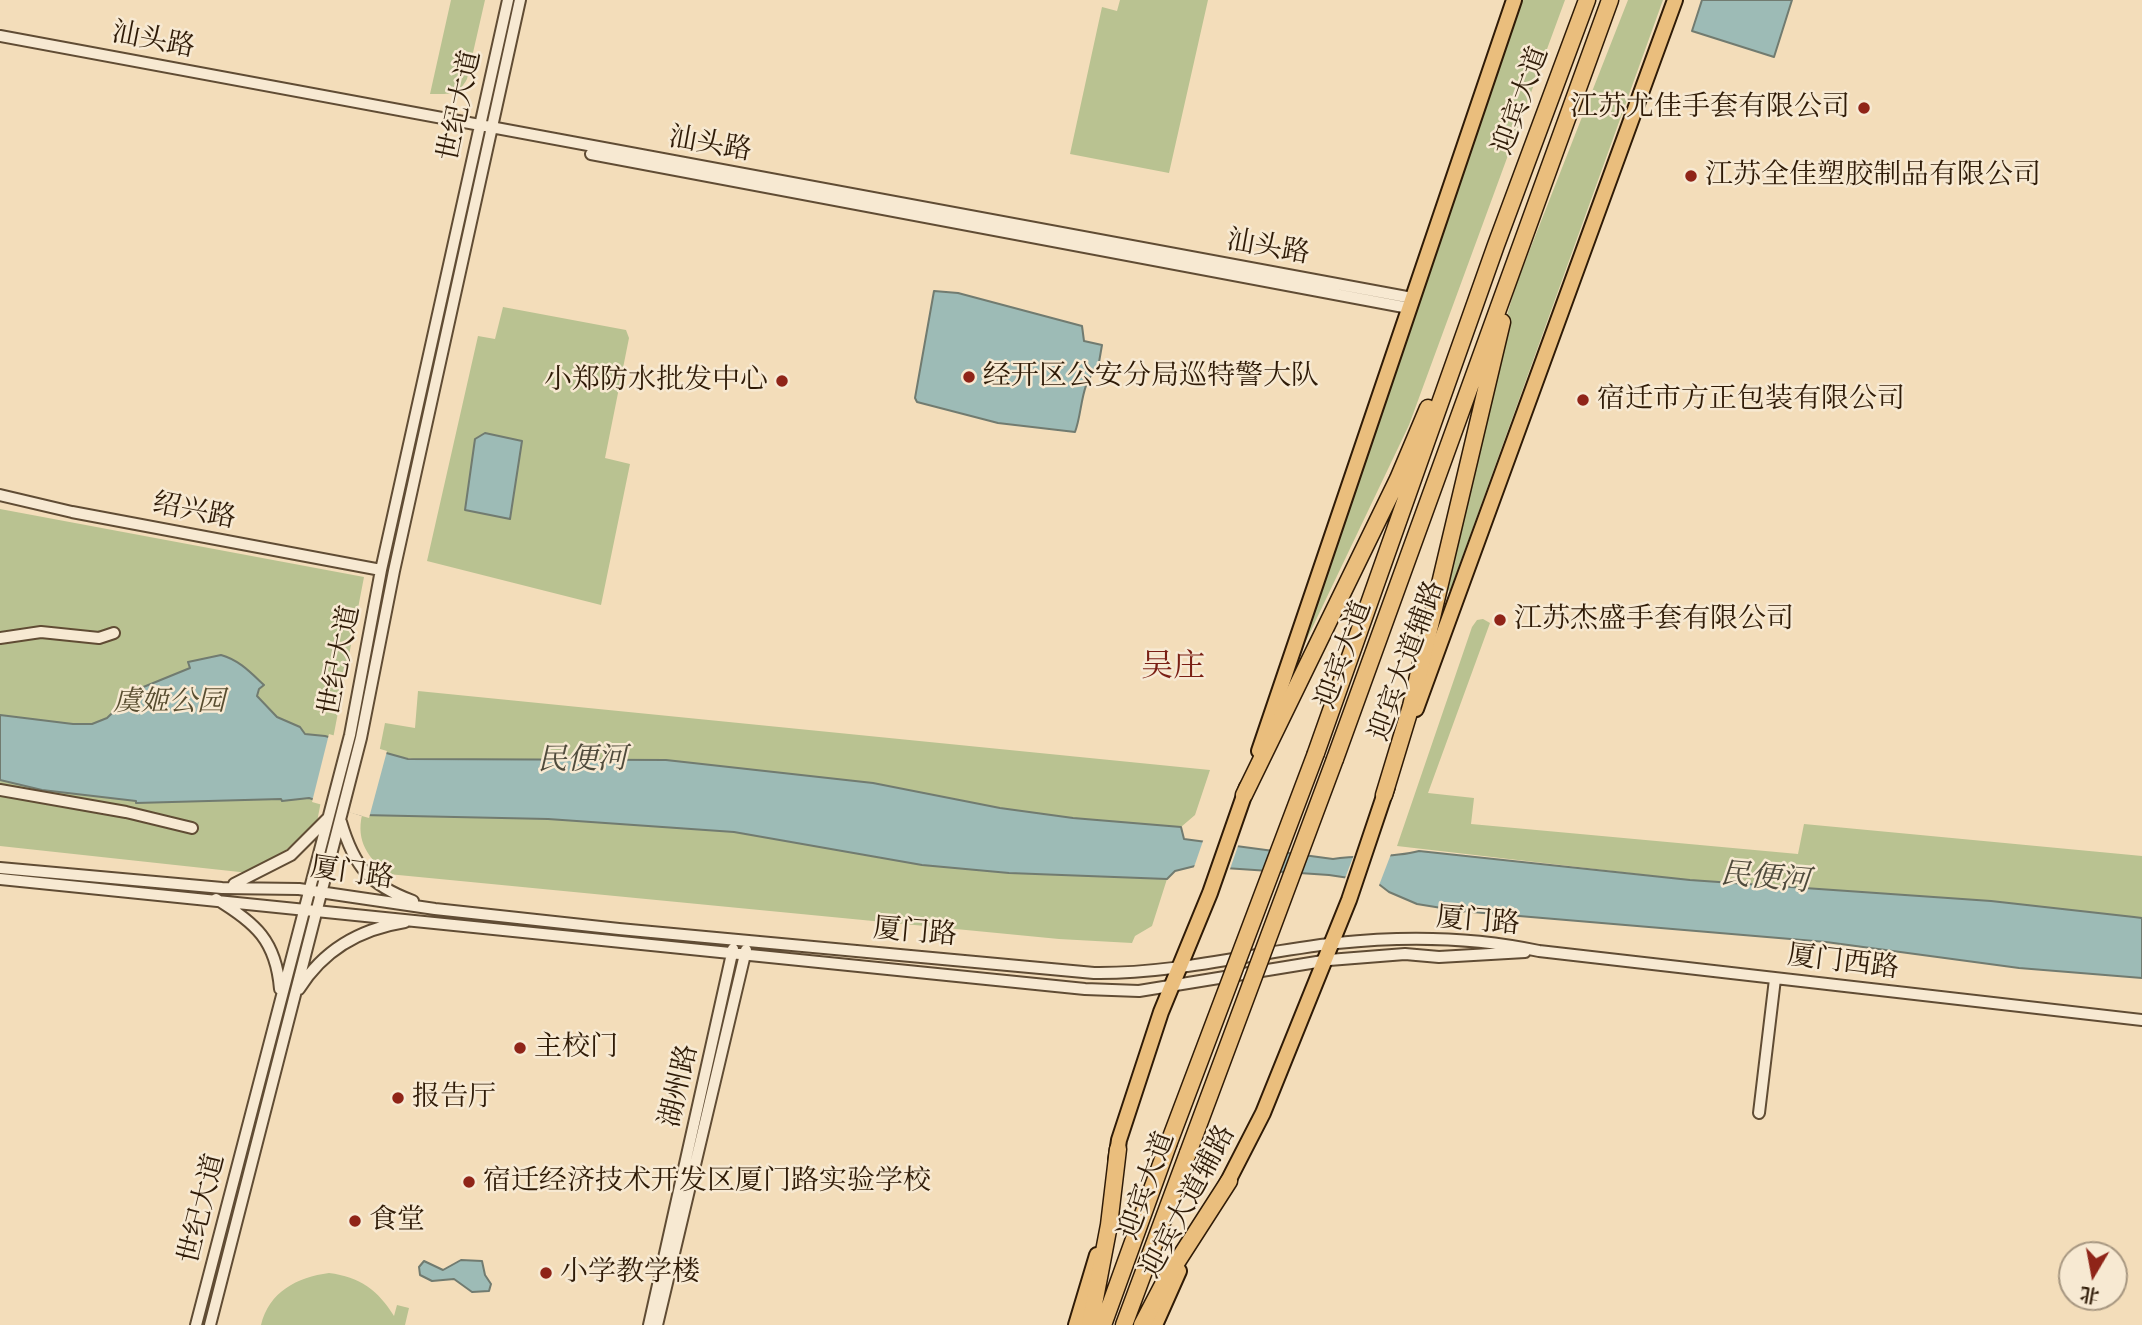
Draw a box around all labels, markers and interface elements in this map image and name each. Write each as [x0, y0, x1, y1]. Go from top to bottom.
street label: 汕头路 [109, 16, 197, 66]
street label: 迎宾大道 [1487, 43, 1557, 159]
street label: 世纪大道 [433, 48, 489, 164]
place label: 江苏尤佳手套有限公司 [1570, 91, 1850, 125]
marker: 江苏尤佳手套有限公司 [1856, 100, 1872, 116]
street label: 汕头路 [666, 121, 754, 169]
place label: 江苏全佳塑胶制品有限公司 [1705, 159, 2041, 193]
marker: 江苏全佳塑胶制品有限公司 [1683, 168, 1699, 184]
street label: 汕头路 [1224, 224, 1312, 272]
place label: 经开区公安分局巡特警大队 [983, 360, 1319, 394]
place label: 小郑防水批发中心 [544, 364, 768, 398]
marker: 经开区公安分局巡特警大队 [961, 369, 977, 385]
marker: 小郑防水批发中心 [774, 373, 790, 389]
place label: 宿迁市方正包装有限公司 [1597, 383, 1905, 417]
marker: 宿迁市方正包装有限公司 [1575, 392, 1591, 408]
street label: 绍兴路 [150, 487, 238, 537]
street label: 迎宾大道辅路 [1363, 576, 1453, 746]
street label: 迎宾大道 [1310, 597, 1380, 713]
street label: 世纪大道 [314, 603, 368, 719]
place label: 江苏杰盛手套有限公司 [1514, 603, 1794, 637]
marker: 江苏杰盛手套有限公司 [1492, 612, 1508, 628]
district label: 吴庄 [1141, 649, 1205, 687]
park label: 虞姬公园 [113, 686, 225, 720]
water label: 民便河 [537, 742, 627, 780]
street label: 厦门路 [308, 852, 396, 896]
water label: 民便河 [1719, 857, 1811, 901]
street label: 厦门路 [1435, 902, 1521, 942]
street label: 厦门路 [872, 913, 958, 953]
street label: 厦门西路 [1785, 940, 1901, 986]
place label: 主校门 [534, 1031, 618, 1065]
marker: 主校门 [512, 1040, 528, 1056]
street label: 湖州路 [654, 1041, 706, 1131]
place label: 报告厅 [412, 1081, 496, 1115]
marker: 报告厅 [390, 1090, 406, 1106]
street label: 迎宾大道辅路 [1135, 1120, 1243, 1284]
street label: 迎宾大道 [1113, 1128, 1183, 1244]
street label: 世纪大道 [173, 1151, 233, 1267]
place label: 宿迁经济技术开发区厦门路实验学校 [483, 1165, 931, 1199]
marker: 宿迁经济技术开发区厦门路实验学校 [461, 1174, 477, 1190]
place label: 食堂 [369, 1204, 425, 1238]
marker: 食堂 [347, 1213, 363, 1229]
north arrow [2058, 1241, 2128, 1311]
place label: 小学教学楼 [560, 1256, 700, 1290]
marker: 小学教学楼 [538, 1265, 554, 1281]
text: 北 [2078, 1280, 2101, 1309]

